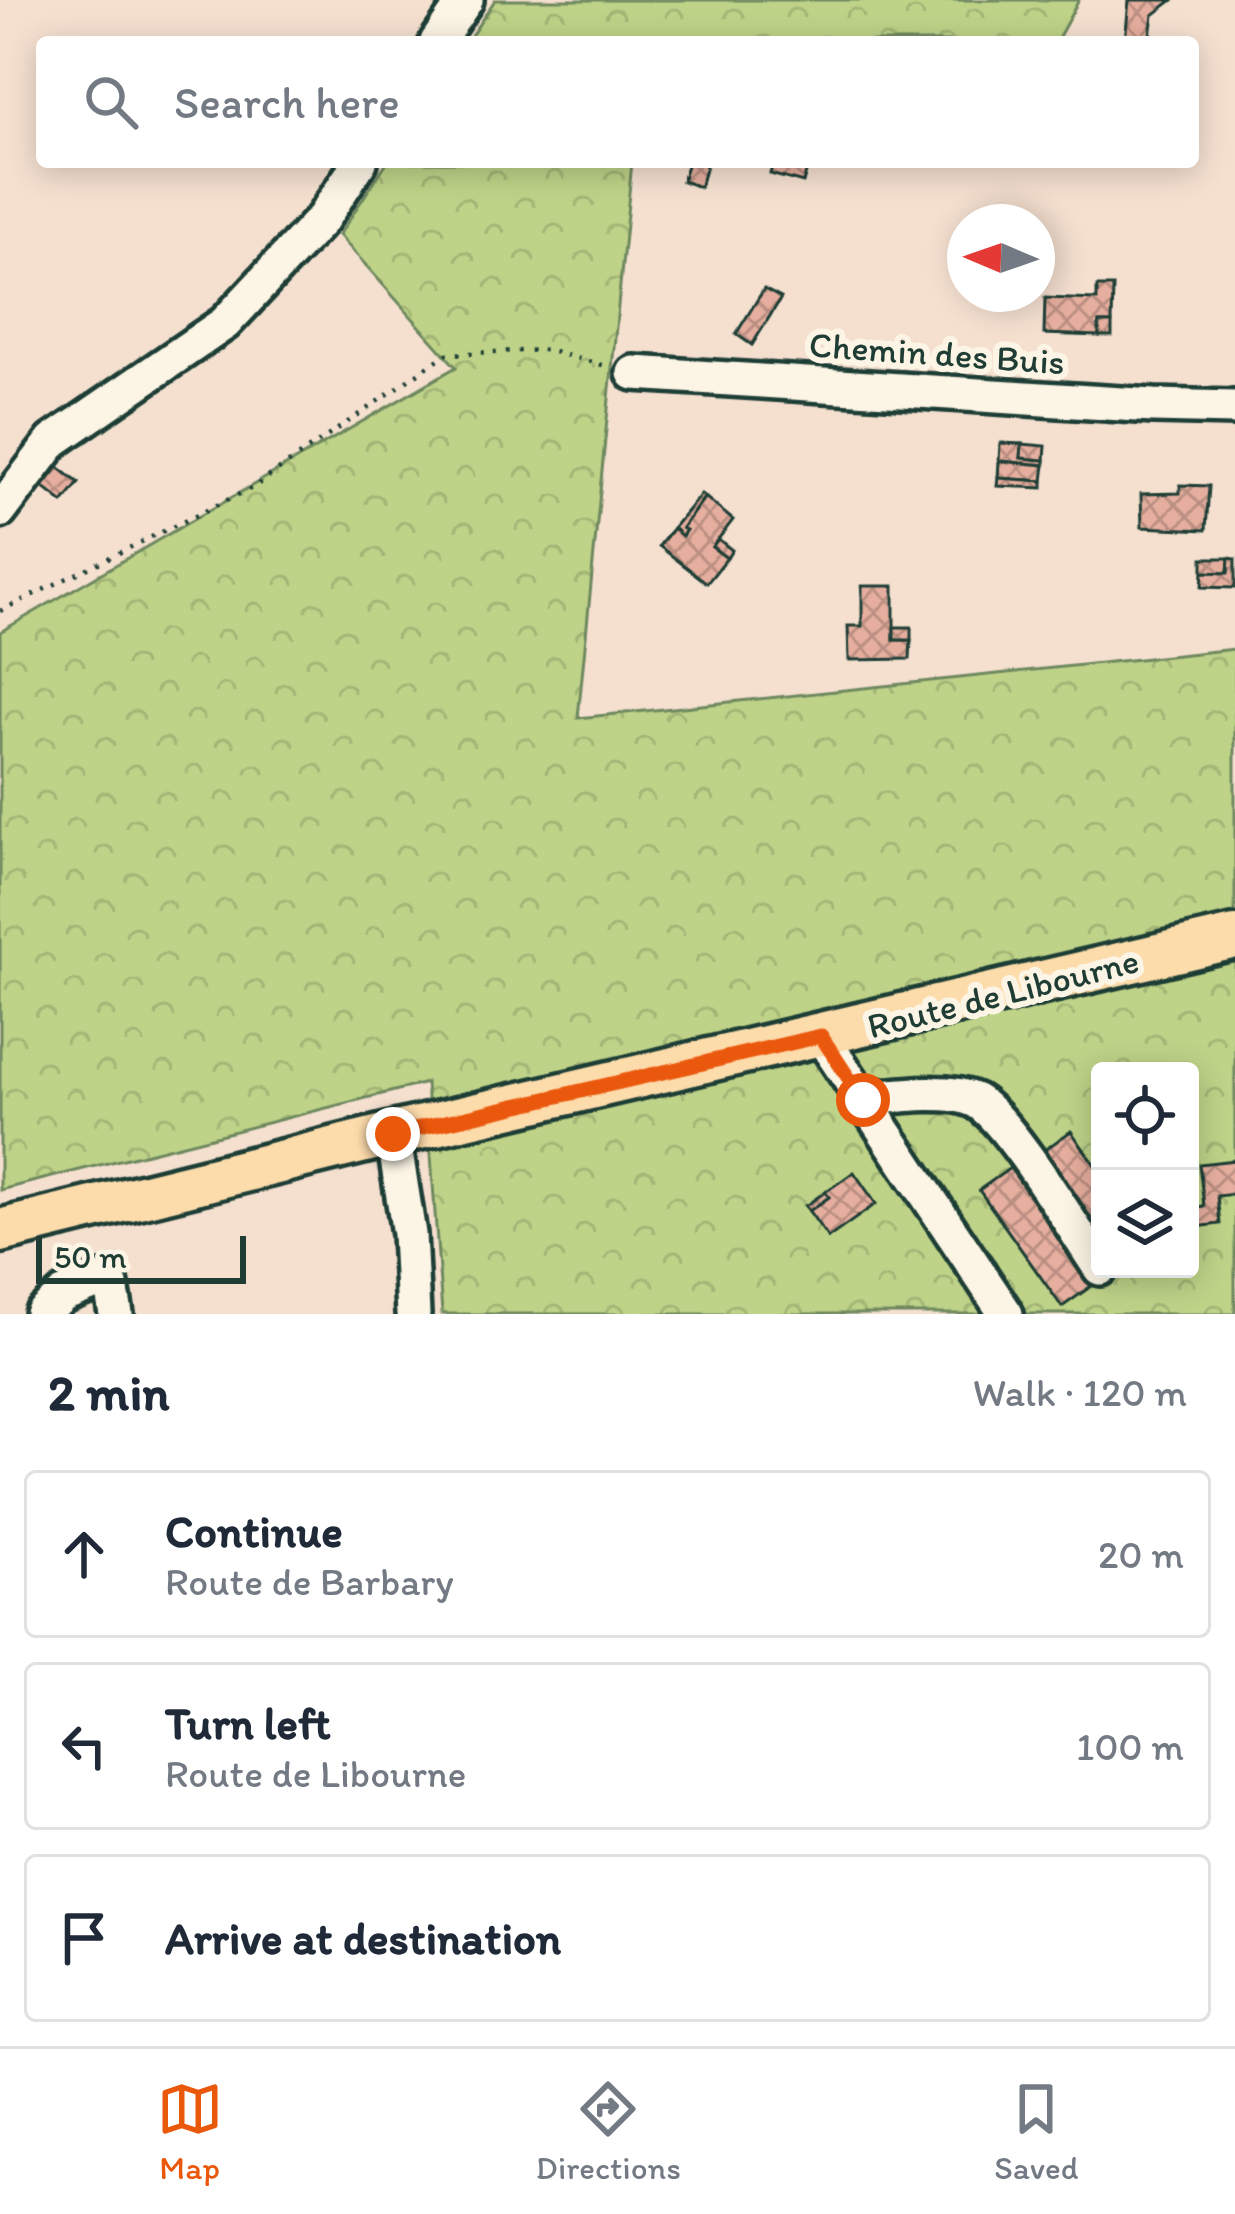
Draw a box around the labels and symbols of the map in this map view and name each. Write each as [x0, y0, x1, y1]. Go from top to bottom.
north arrow [947, 204, 1055, 312]
street label: Chemin des Buis [808, 323, 1066, 383]
street label: Route de Libourne [863, 938, 1143, 1048]
route start [836, 1073, 890, 1127]
route end [366, 1107, 420, 1161]
scale bar [36, 1230, 246, 1283]

